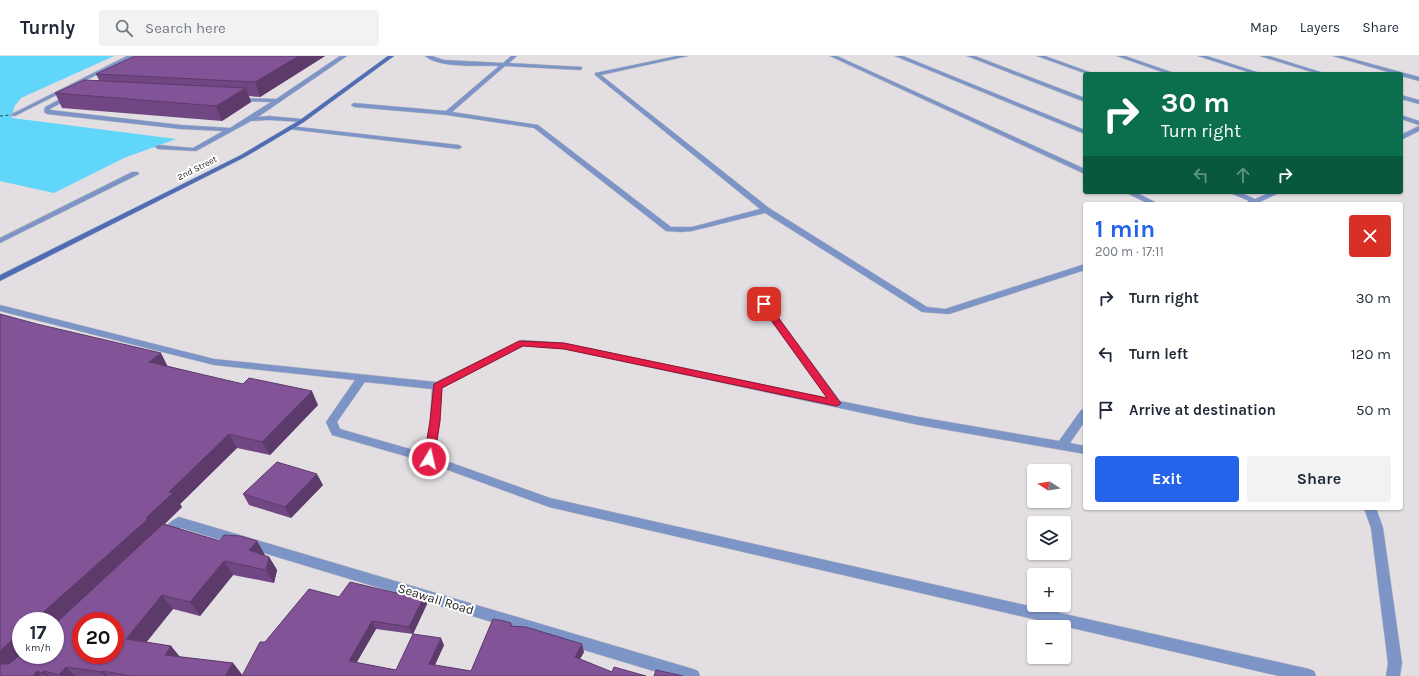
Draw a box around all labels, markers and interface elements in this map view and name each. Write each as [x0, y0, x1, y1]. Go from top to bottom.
search box [99, 10, 379, 46]
text: Turnly [20, 17, 75, 39]
icon: search [113, 17, 135, 39]
text: Search here [145, 19, 226, 37]
text: Map [1250, 19, 1278, 36]
text: Layers [1300, 19, 1340, 36]
text: Share [1362, 19, 1399, 36]
text: 30 m [1161, 86, 1230, 119]
icon: right [1095, 88, 1147, 140]
text: Turn right [1161, 120, 1241, 142]
street label: 2nd Street [176, 154, 219, 182]
icon: left [1190, 164, 1212, 186]
icon: ahead [1232, 164, 1254, 186]
icon: right [1274, 164, 1296, 186]
text: 1 min [1095, 215, 1155, 243]
button: close [1349, 215, 1391, 257]
text: 200 m · 17:11 [1095, 244, 1164, 259]
pin [747, 287, 781, 321]
icon: right [1095, 287, 1117, 309]
text: Turn right [1129, 289, 1199, 307]
text: 30 m [1356, 289, 1391, 307]
icon: arrive [753, 293, 775, 315]
icon: left [1095, 343, 1117, 365]
text: Turn left [1129, 345, 1188, 363]
text: 120 m [1351, 345, 1391, 363]
icon: arrive [1095, 399, 1117, 421]
text: Arrive at destination [1129, 401, 1276, 419]
text: 50 m [1356, 401, 1391, 419]
position arrow [408, 438, 450, 480]
button: Exit [1095, 456, 1239, 502]
button: Share [1247, 456, 1391, 502]
north arrow [1027, 464, 1071, 508]
map controls [1027, 464, 1071, 664]
button: layers [1027, 516, 1071, 560]
button: + [1027, 568, 1071, 612]
street label: Seawall Road [396, 580, 476, 618]
speed limit sign: 20 [72, 612, 124, 664]
button: − [1027, 620, 1071, 664]
text: 17 [29, 621, 47, 644]
text: km/h [25, 642, 51, 654]

